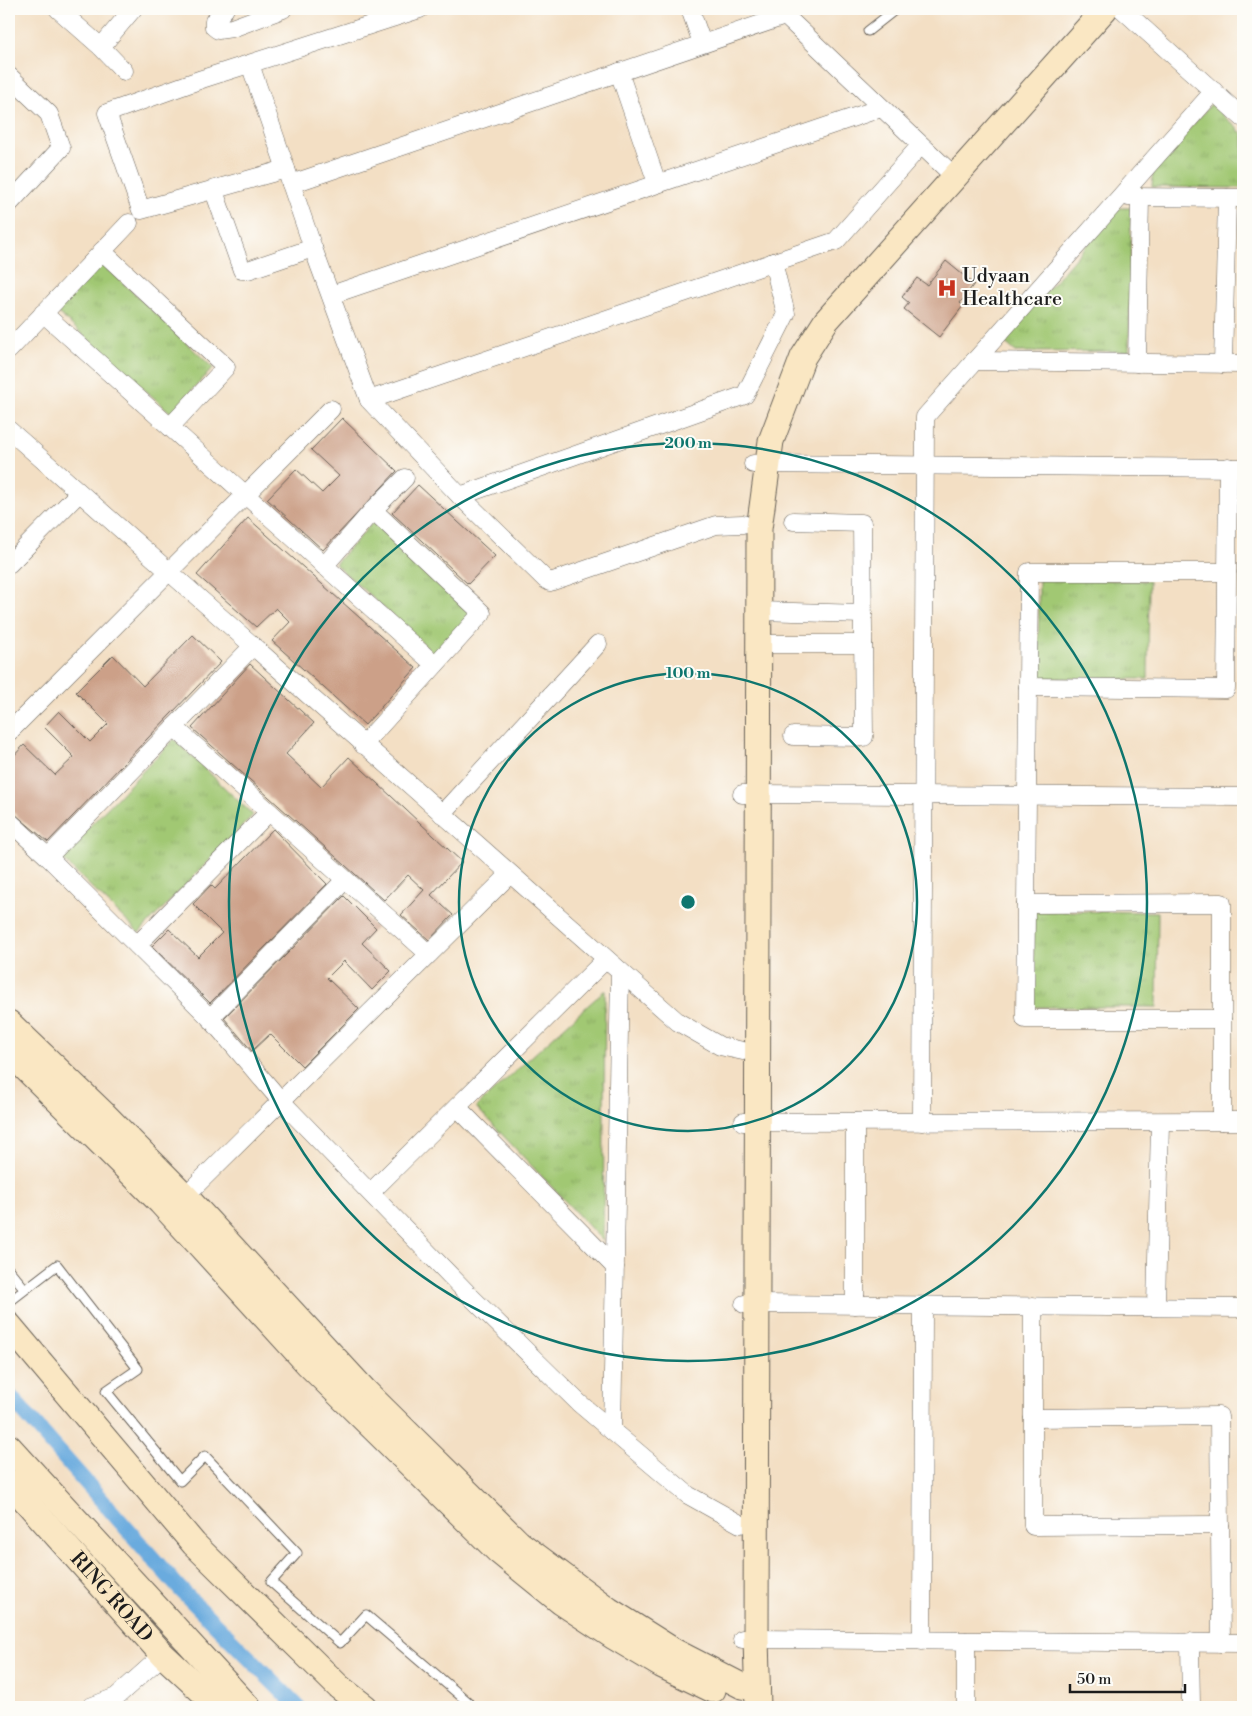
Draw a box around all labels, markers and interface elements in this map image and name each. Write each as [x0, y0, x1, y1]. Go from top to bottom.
place label: Udyaan Healthcare [962, 264, 1062, 312]
hospital icon: Udyaan Healthcare [936, 277, 958, 299]
text: 200 m [664, 434, 712, 453]
text: 100 m [666, 664, 711, 683]
centre of rings [679, 893, 697, 911]
street label: RING ROAD [65, 1547, 158, 1647]
scale bar [1070, 1661, 1184, 1693]
text: 50 m [1077, 1670, 1111, 1689]

